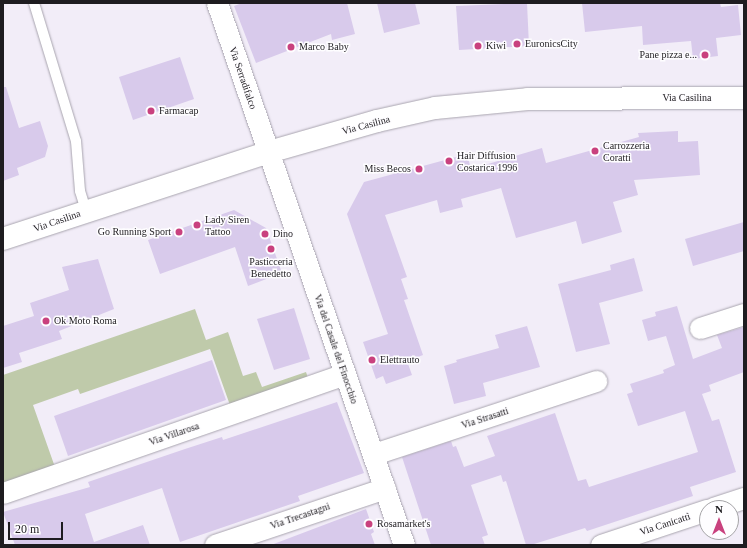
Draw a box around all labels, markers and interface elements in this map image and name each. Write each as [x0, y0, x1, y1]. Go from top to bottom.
place label: EuronicsCity [525, 38, 578, 50]
marker: EuronicsCity [512, 39, 522, 49]
place label: Kiwi [486, 40, 506, 52]
place label: Marco Baby [299, 41, 349, 53]
marker: Kiwi [473, 41, 483, 51]
marker: Marco Baby [286, 42, 296, 52]
street label: Via Serradifalco [227, 45, 259, 111]
place label: Pane pizza e... [640, 49, 697, 61]
marker: Pane pizza e... [700, 50, 710, 60]
street label: Via Casilina [662, 92, 712, 104]
place label: Farmacap [159, 105, 198, 117]
marker: Farmacap [146, 106, 156, 116]
street label: Via Casilina [341, 113, 391, 137]
place label: Carrozzeria Coratti [603, 139, 650, 162]
marker: Carrozzeria Coratti [590, 146, 600, 156]
place label: Hair Diffusion Costarica 1996 [457, 149, 517, 172]
marker: Hair Diffusion Costarica 1996 [444, 156, 454, 166]
place label: Miss Becos [365, 163, 411, 175]
marker: Miss Becos [414, 164, 424, 174]
street label: Via Casilina [32, 207, 82, 235]
place label: Lady Siren Tattoo [205, 213, 249, 236]
marker: Lady Siren Tattoo [192, 220, 202, 230]
place label: Go Running Sport [98, 226, 171, 238]
marker: Go Running Sport [174, 227, 184, 237]
place label: Dino [273, 228, 293, 240]
marker: Dino [260, 229, 270, 239]
marker: Pasticceria Benedetto [266, 244, 276, 254]
place label: Pasticceria Benedetto [249, 255, 293, 278]
street label: Via del Casale del Finocchio [312, 293, 360, 405]
place label: Ok Moto Roma [54, 315, 117, 327]
marker: Ok Moto Roma [41, 316, 51, 326]
place label: Elettrauto [380, 354, 419, 366]
marker: Elettrauto [367, 355, 377, 365]
street label: Via Strasatti [460, 405, 510, 431]
street label: Via Villarosa [147, 420, 201, 448]
street label: Via Trecastagni [268, 500, 332, 532]
north arrow [699, 500, 739, 540]
text: N [715, 503, 723, 515]
street label: Via Canicattì [638, 510, 692, 538]
scale bar [10, 514, 65, 540]
place label: Rosamarket's [377, 518, 430, 530]
marker: Rosamarket's [364, 519, 374, 529]
text: 20 m [15, 522, 39, 536]

